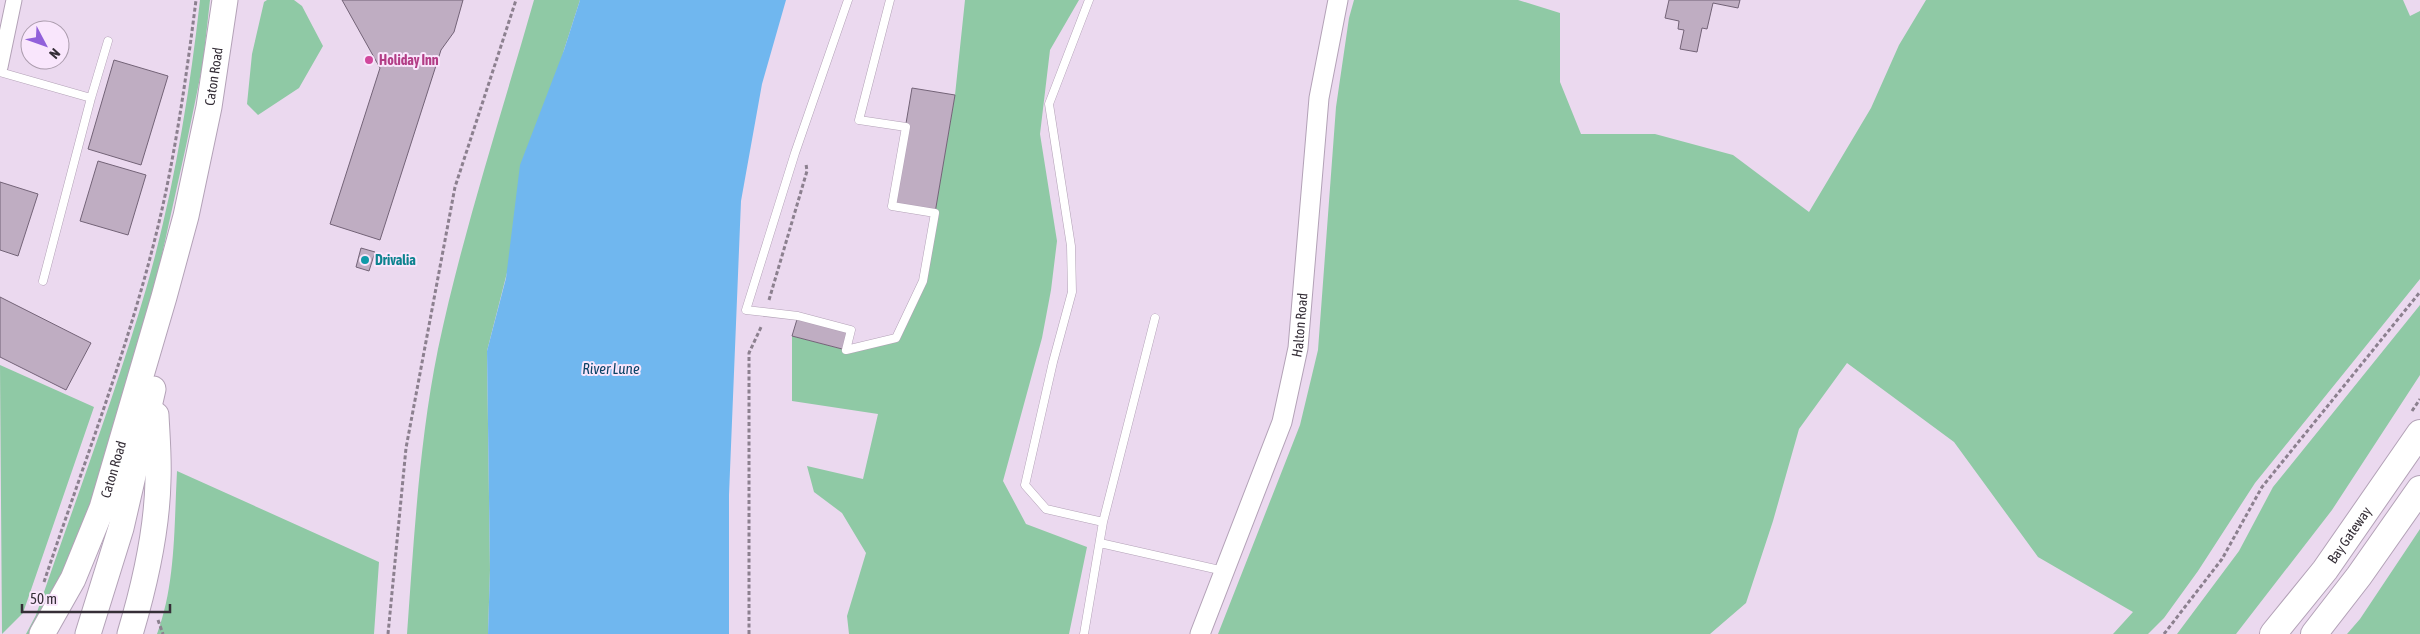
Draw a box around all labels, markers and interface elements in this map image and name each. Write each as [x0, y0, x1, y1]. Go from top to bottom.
north arrow [20, 20, 70, 70]
text: N [46, 45, 64, 62]
street label: Caton Road [201, 46, 226, 107]
place label: Holiday Inn [379, 52, 439, 68]
marker: Holiday Inn [363, 54, 375, 66]
place label: Drivalia [375, 252, 416, 268]
marker: Drivalia [359, 254, 371, 266]
street label: Halton Road [1288, 292, 1311, 359]
water label: River Lune [582, 360, 640, 377]
street label: Caton Road [97, 439, 129, 500]
street label: Bay Gateway [2324, 503, 2375, 566]
scale bar [22, 582, 170, 614]
text: 50 m [30, 590, 57, 607]

